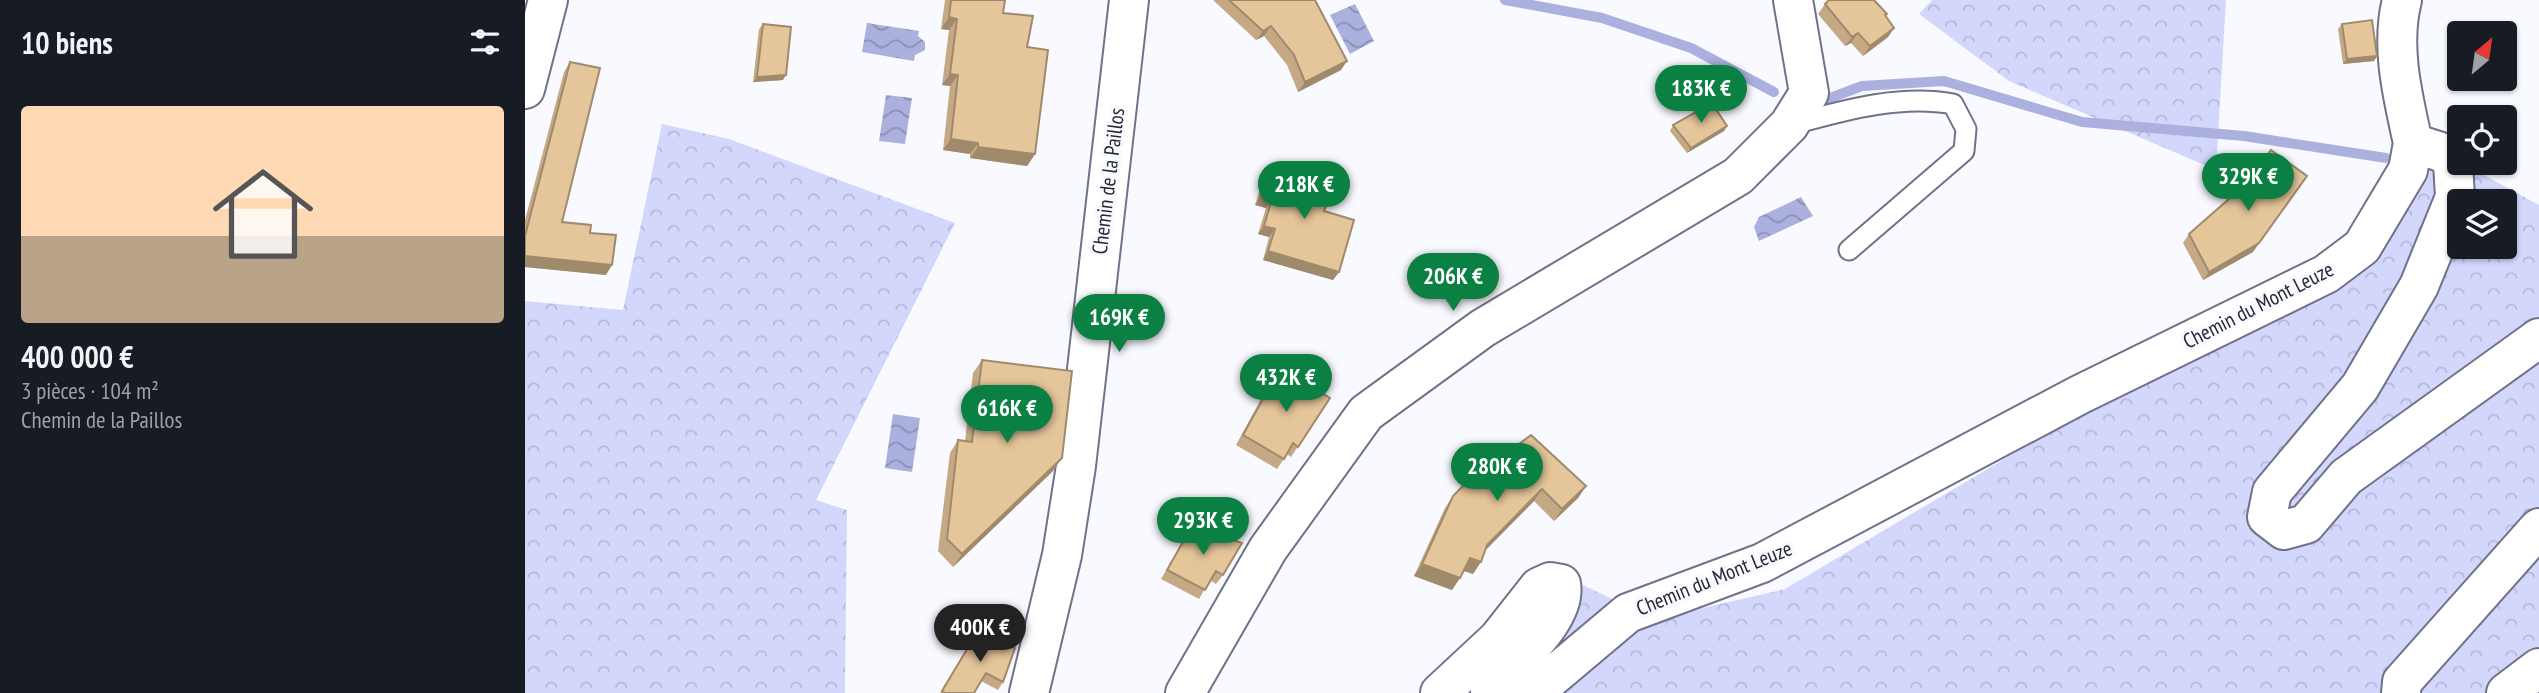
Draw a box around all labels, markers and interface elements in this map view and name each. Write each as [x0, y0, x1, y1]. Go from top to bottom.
north arrow [2447, 21, 2517, 91]
map controls [2447, 21, 2517, 259]
text: 10 biens [21, 23, 113, 62]
icon: filters [466, 23, 504, 61]
pin: 183K € [1644, 66, 1758, 125]
text: 183K € [1671, 73, 1731, 102]
button: locate [2447, 105, 2517, 175]
street label: Chemin de la Paillos [1086, 106, 1130, 256]
icon: home [200, 151, 326, 277]
pin: 329K € [2191, 154, 2305, 213]
text: 329K € [2218, 161, 2278, 190]
pin: 218K € [1247, 162, 1361, 221]
text: 218K € [1274, 169, 1334, 198]
button: layers [2447, 189, 2517, 259]
pin: 206K € [1396, 254, 1510, 313]
street label: Chemin du Mont Leuze [2178, 255, 2338, 355]
text: 206K € [1423, 261, 1483, 290]
pin: 169K € [1062, 294, 1176, 354]
text: 169K € [1089, 302, 1149, 331]
text: 400 000 € [21, 337, 134, 376]
pin: 432K € [1229, 354, 1343, 414]
text: 432K € [1256, 362, 1316, 391]
text: 3 pièces · 104 m² [21, 376, 159, 405]
pin: 616K € [950, 386, 1064, 445]
text: 616K € [977, 393, 1037, 422]
text: Chemin de la Paillos [21, 405, 182, 434]
pin: 280K € [1440, 444, 1554, 503]
text: 280K € [1467, 451, 1527, 480]
pin: 293K € [1146, 498, 1260, 557]
text: 293K € [1173, 505, 1233, 534]
street label: Chemin du Mont Leuze [1632, 534, 1796, 622]
pin: 400K € [923, 604, 1037, 664]
text: 400K € [950, 612, 1010, 641]

